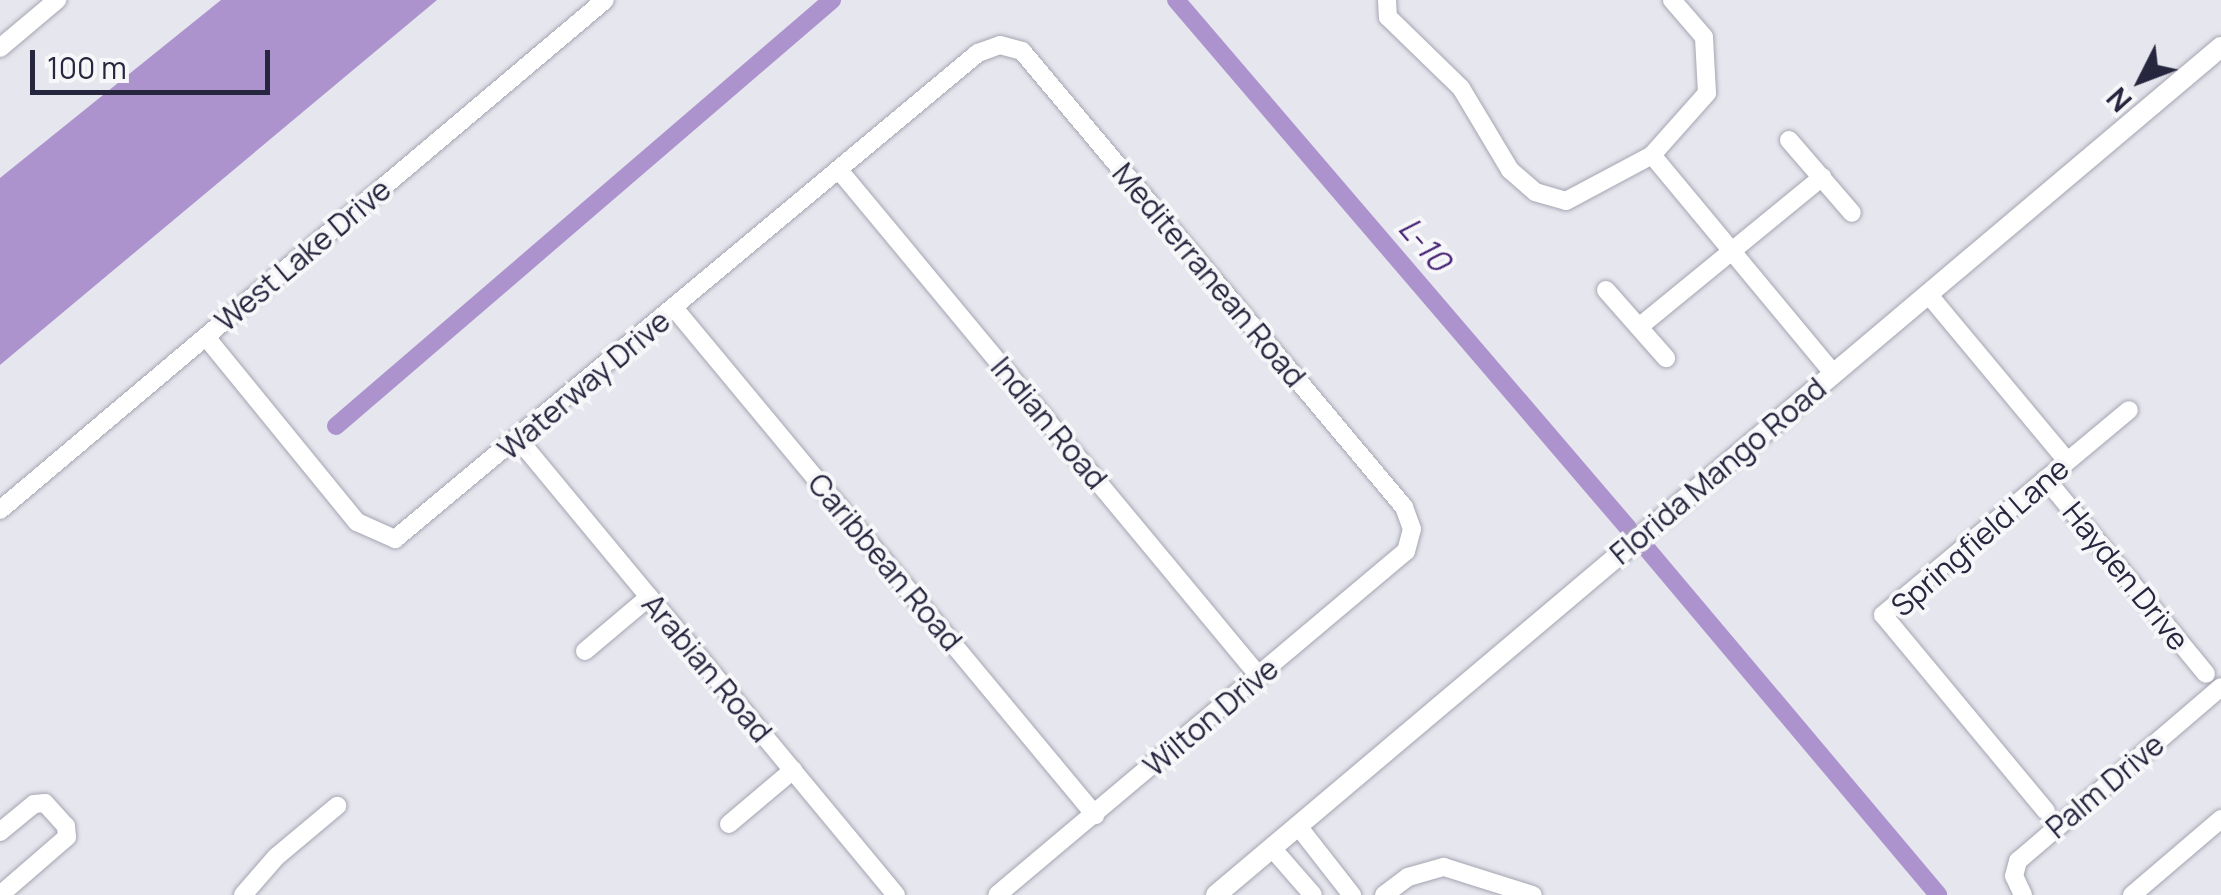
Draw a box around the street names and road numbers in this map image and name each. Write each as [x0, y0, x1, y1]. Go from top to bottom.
street label: Mediterranean Road [1105, 156, 1313, 394]
street label: West Lake Drive [208, 171, 398, 339]
street label: Waterway Drive [491, 303, 677, 467]
street label: Indian Road [983, 350, 1115, 496]
street label: Florida Mango Road [1603, 370, 1833, 572]
street label: Springfield Lane [1884, 450, 2076, 624]
street label: Caribbean Road [800, 466, 970, 658]
street label: Hayden Drive [2055, 495, 2197, 657]
street label: Arabian Road [635, 587, 779, 749]
street label: Wilton Drive [1136, 650, 1286, 784]
street label: Palm Drive [2039, 726, 2171, 846]

